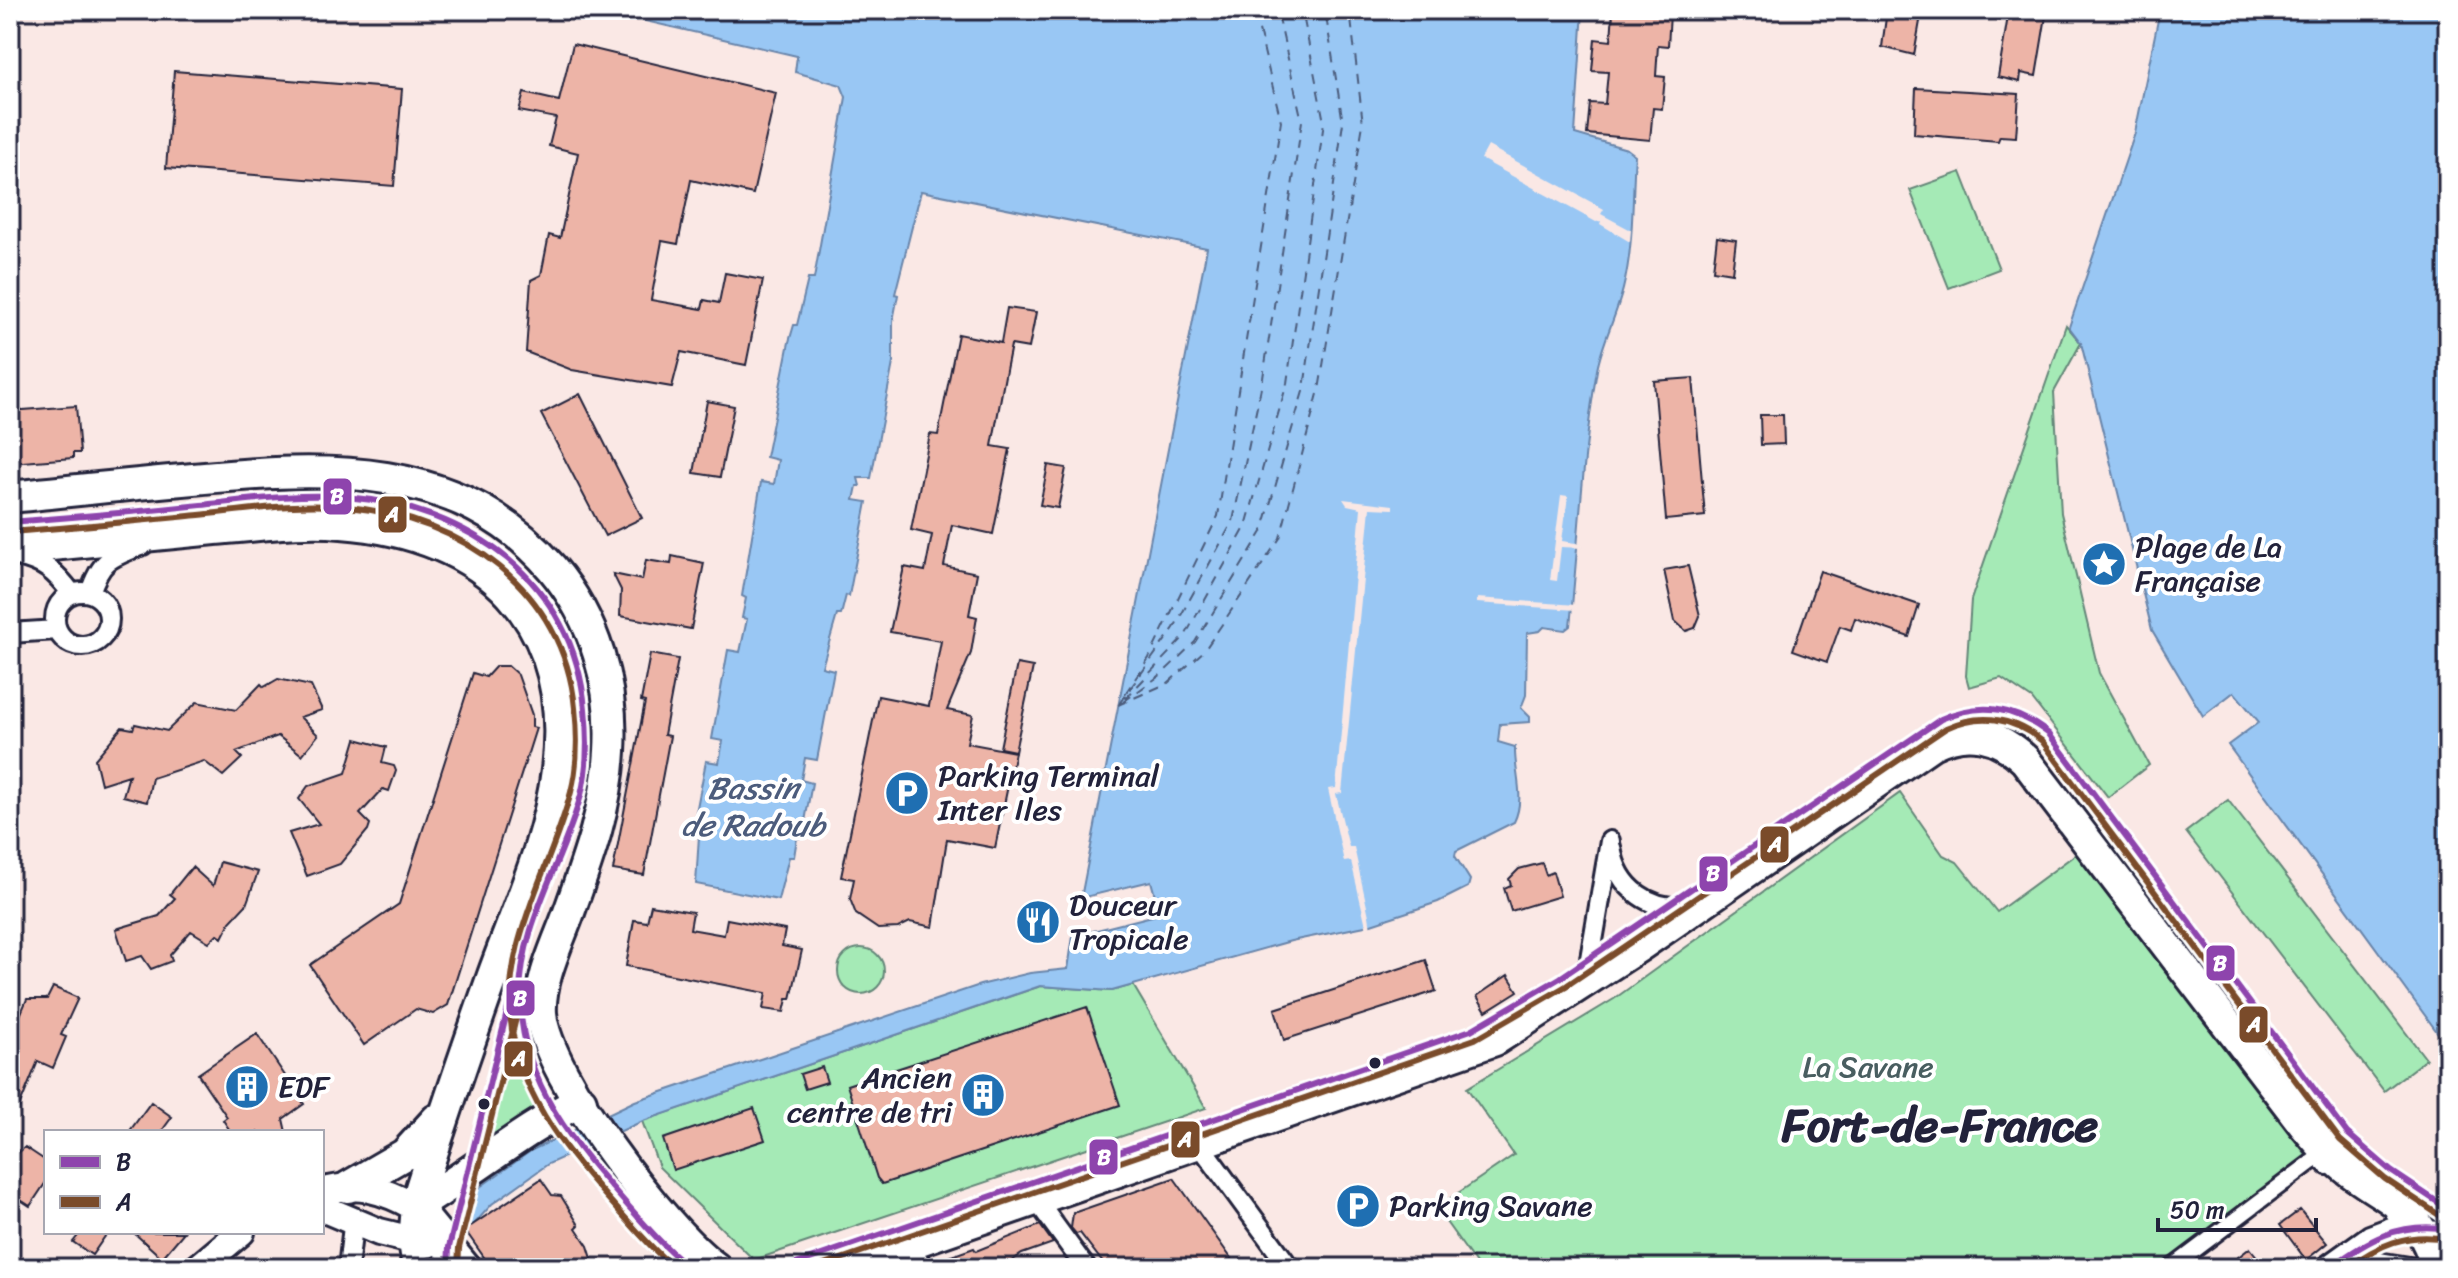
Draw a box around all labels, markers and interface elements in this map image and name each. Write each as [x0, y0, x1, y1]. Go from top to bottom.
line badge: B [322, 477, 353, 516]
text: B [330, 477, 344, 516]
line badge: A [377, 495, 408, 534]
text: A [384, 495, 399, 534]
place label: Plage de La Française [2135, 520, 2282, 608]
place icon: Plage de La Française [2080, 540, 2128, 588]
place label: Parking Terminal Inter Iles [937, 749, 1160, 837]
water label: Bassin de Radoub [681, 760, 828, 854]
parking icon: Parking Terminal Inter Iles [883, 769, 931, 817]
line badge: A [1759, 825, 1790, 864]
text: A [1767, 825, 1782, 864]
text: B [1706, 854, 1720, 893]
line badge: B [1698, 855, 1729, 893]
place label: Douceur Tropicale [1069, 878, 1189, 966]
restaurant icon: Douceur Tropicale [1014, 898, 1062, 946]
line badge: B [2205, 944, 2236, 982]
text: B [2213, 944, 2227, 983]
line badge: B [505, 979, 536, 1017]
text: B [513, 979, 527, 1018]
line badge: A [2238, 1005, 2269, 1044]
text: A [2246, 1005, 2261, 1044]
text: A [511, 1039, 526, 1078]
line badge: A [503, 1040, 534, 1078]
park label: La Savane [1802, 1040, 1934, 1094]
place label: Ancien centre de tri [787, 1051, 954, 1139]
unlabelled marker [1367, 1055, 1383, 1071]
place label: EDF [278, 1060, 332, 1114]
building icon: EDF [223, 1063, 271, 1111]
building icon: Ancien centre de tri [959, 1071, 1007, 1119]
district label: Fort-de-France [1781, 1085, 2099, 1166]
unlabelled marker [476, 1096, 492, 1112]
line badge: A [1170, 1120, 1201, 1159]
text: A [1177, 1120, 1192, 1159]
legend [44, 1130, 324, 1234]
line badge: B [1088, 1138, 1119, 1176]
text: B [1097, 1138, 1111, 1177]
text: B [116, 1141, 131, 1183]
place label: Parking Savane [1389, 1179, 1593, 1233]
text: A [115, 1181, 132, 1223]
parking icon: Parking Savane [1334, 1182, 1382, 1230]
scale bar [2158, 1182, 2316, 1232]
text: 50 m [2170, 1189, 2225, 1231]

